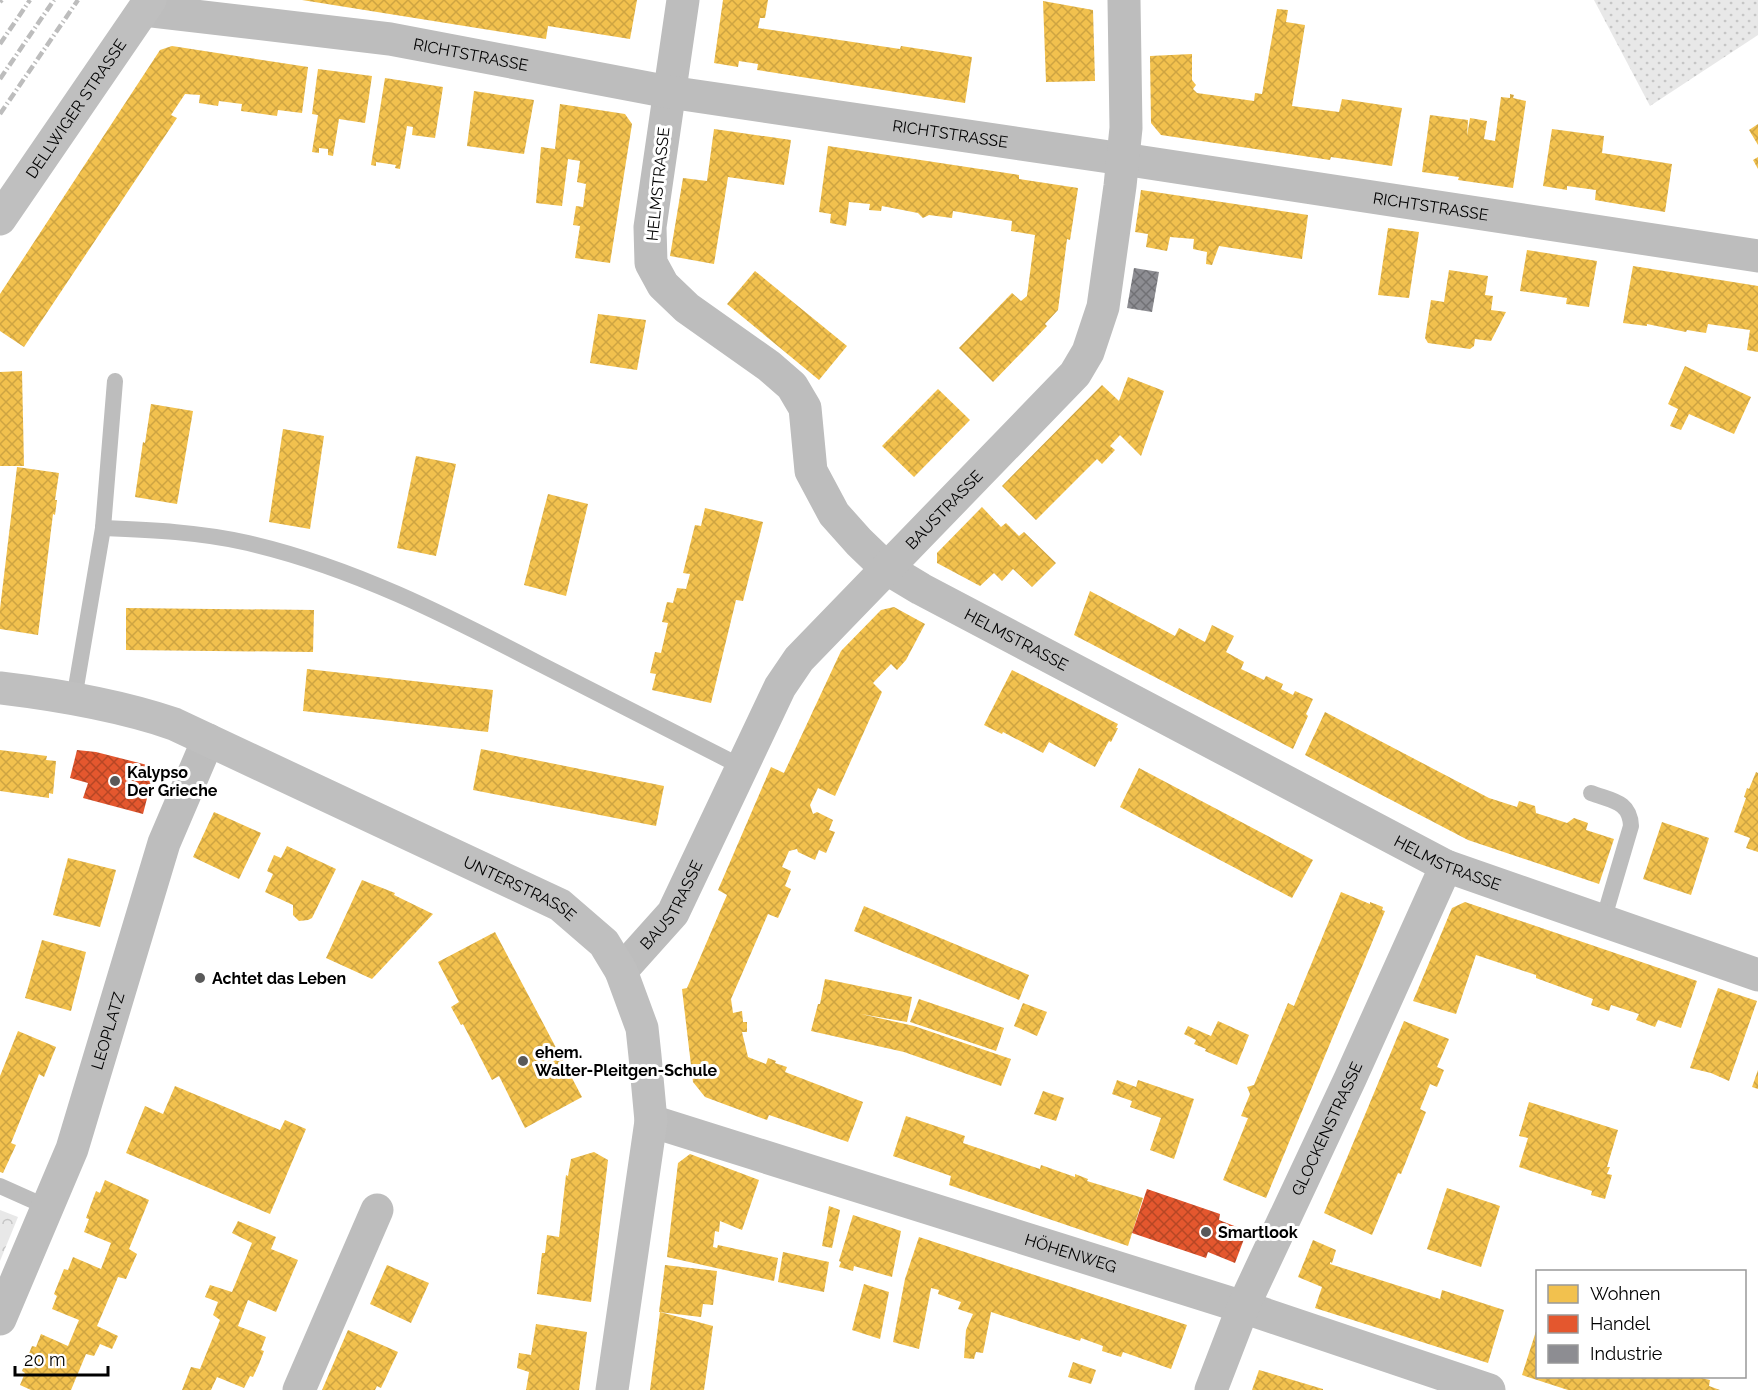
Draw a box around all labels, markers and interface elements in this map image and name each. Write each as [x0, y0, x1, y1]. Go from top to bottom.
street label: RICHTSTRASSE [412, 34, 530, 75]
street label: DELLWIGER STRASSE [21, 35, 130, 182]
street label: RICHTSTRASSE [891, 116, 1010, 151]
street label: HELMSTRASSE [643, 126, 673, 242]
street label: RICHTSTRASSE [1372, 188, 1490, 224]
street label: BAUSTRASSE [901, 466, 987, 553]
street label: HELMSTRASSE [961, 604, 1072, 675]
place label: Kalypso Der Grieche [127, 763, 218, 800]
marker: Kalypso Der Grieche [108, 774, 122, 788]
street label: HELMSTRASSE [1391, 831, 1504, 894]
street label: UNTERSTRASSE [461, 852, 581, 925]
street label: BAUSTRASSE [636, 857, 706, 953]
place label: Achtet das Leben [212, 969, 346, 988]
marker: Achtet das Leben [193, 971, 207, 985]
street label: LEOPLATZ [87, 990, 128, 1072]
place label: ehem. Walter-Pleitgen-Schule [535, 1043, 718, 1080]
marker: ehem. Walter-Pleitgen-Schule [516, 1054, 530, 1068]
street label: GLOCKENSTRASSE [1287, 1059, 1366, 1199]
place label: Smartlook [1218, 1223, 1298, 1242]
marker: Smartlook [1199, 1225, 1213, 1239]
street label: HÖHENWEG [1022, 1230, 1119, 1276]
legend [1536, 1270, 1746, 1378]
text: Wohnen [1590, 1283, 1660, 1304]
text: Handel [1590, 1313, 1650, 1334]
scale bar [15, 1339, 108, 1377]
text: Industrie [1590, 1343, 1663, 1364]
text: 20 m [24, 1349, 66, 1370]

